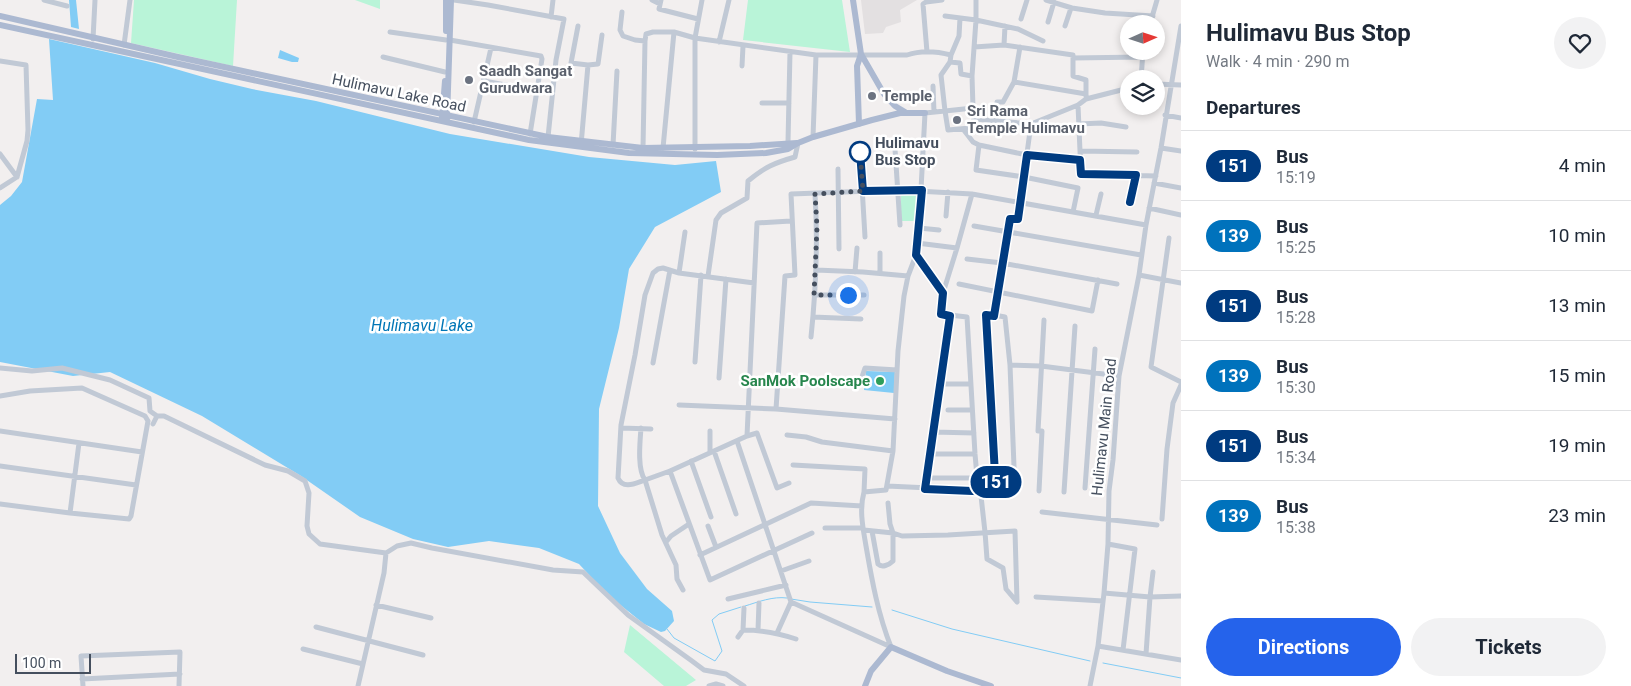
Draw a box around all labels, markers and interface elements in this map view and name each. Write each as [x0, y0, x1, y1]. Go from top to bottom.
north arrow [1120, 15, 1165, 60]
map controls [1120, 15, 1165, 115]
button: heart [1554, 17, 1606, 69]
text: Hulimavu Bus Stop [1206, 19, 1411, 47]
text: Walk · 4 min · 290 m [1206, 52, 1350, 71]
place label: Saadh Sangat Gurudwara [479, 62, 572, 97]
street label: Hulimavu Lake Road [330, 70, 468, 116]
button: layers [1120, 70, 1165, 115]
marker: Saadh Sangat Gurudwara [463, 74, 475, 86]
place label: Temple [882, 87, 932, 105]
marker: Temple [866, 90, 878, 102]
text: Departures [1206, 96, 1301, 119]
place label: Sri Rama Temple Hulimavu [967, 102, 1085, 137]
marker: Sri Rama Temple Hulimavu [951, 114, 963, 126]
place label: Hulimavu Bus Stop [875, 134, 939, 169]
marker: Hulimavu Bus Stop [849, 141, 871, 163]
text: Bus [1276, 145, 1309, 168]
text: 4 min [1559, 154, 1606, 177]
text: 151 [1218, 155, 1249, 176]
text: 15:19 [1276, 168, 1316, 187]
text: Bus [1276, 215, 1309, 238]
text: 10 min [1548, 224, 1606, 247]
text: 139 [1218, 225, 1249, 246]
text: 15:25 [1276, 238, 1316, 257]
your location [836, 283, 861, 308]
text: Bus [1276, 285, 1309, 308]
text: 13 min [1548, 294, 1606, 317]
text: 151 [1218, 295, 1249, 316]
text: 15:28 [1276, 308, 1316, 327]
water label: Hulimavu Lake [371, 316, 473, 335]
text: Bus [1276, 355, 1309, 378]
street label: Hulimavu Main Road [1088, 357, 1120, 497]
text: 15 min [1548, 364, 1606, 387]
text: 139 [1218, 365, 1249, 386]
place label: SanMok Poolscape [740, 372, 870, 390]
marker: SanMok Poolscape [874, 375, 886, 387]
text: 15:30 [1276, 378, 1316, 397]
text: Bus [1276, 425, 1309, 448]
text: 19 min [1548, 434, 1606, 457]
text: 151 [1218, 435, 1249, 456]
text: 15:34 [1276, 448, 1316, 467]
line badge: 151 [967, 466, 1025, 498]
text: 151 [981, 471, 1011, 492]
text: Bus [1276, 495, 1309, 518]
text: 23 min [1548, 504, 1606, 527]
text: 139 [1218, 505, 1249, 526]
text: 15:38 [1276, 518, 1316, 537]
button: Directions [1206, 618, 1401, 676]
button: Tickets [1411, 618, 1606, 676]
scale bar [15, 651, 91, 674]
text: 100 m [22, 655, 61, 671]

